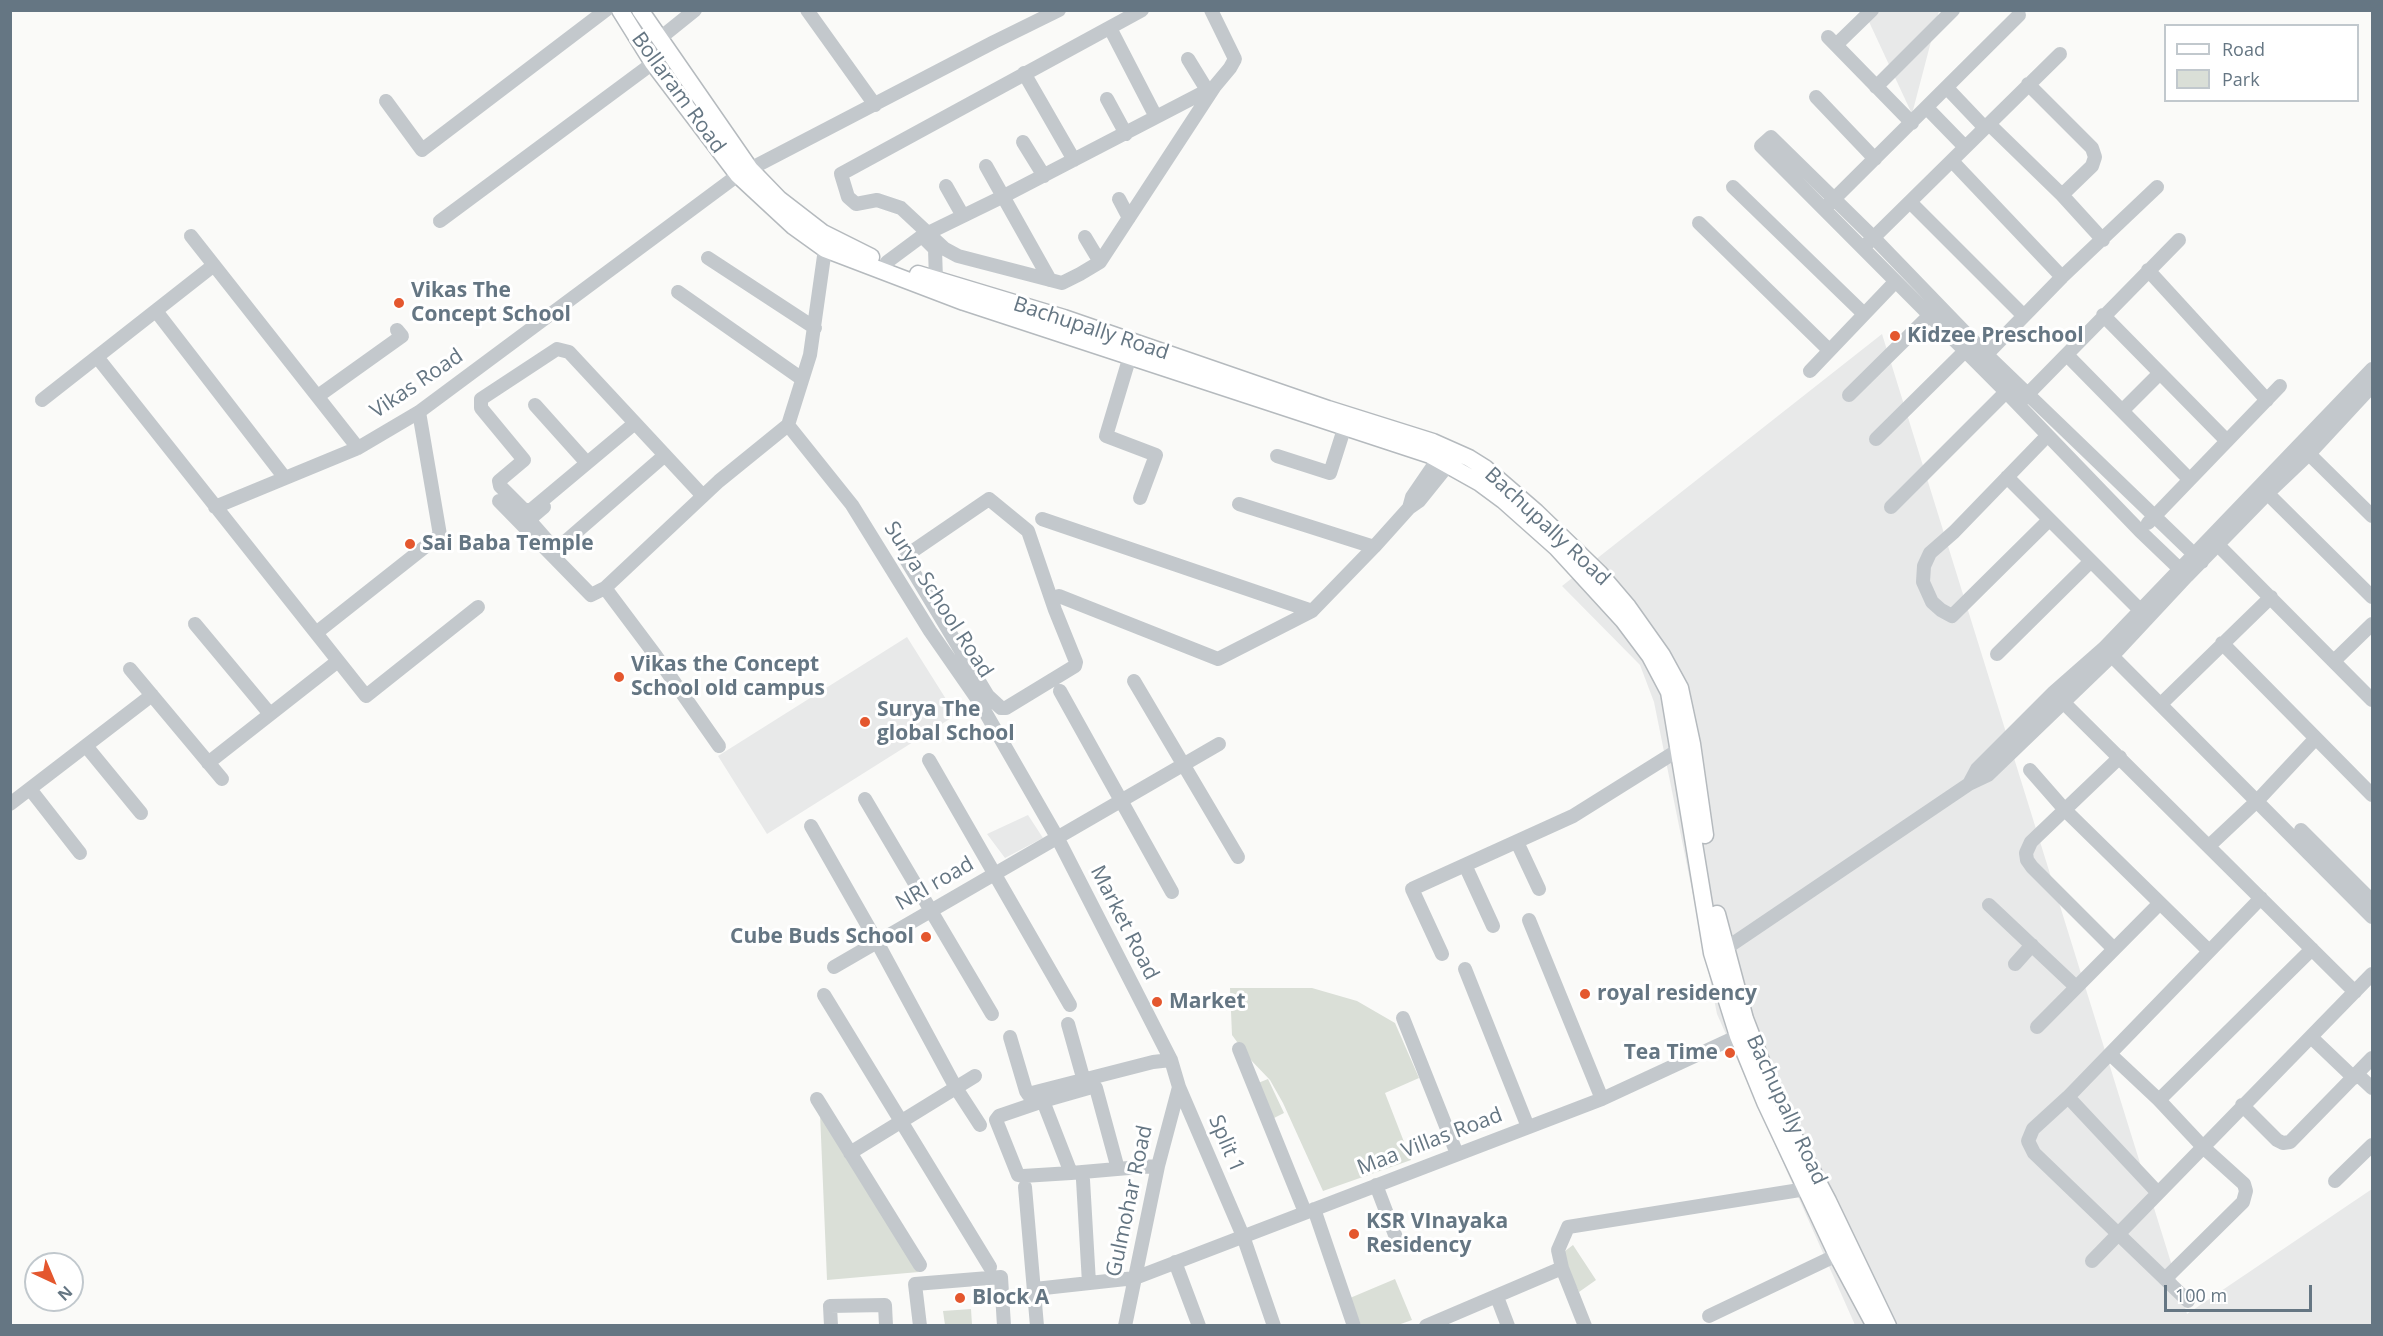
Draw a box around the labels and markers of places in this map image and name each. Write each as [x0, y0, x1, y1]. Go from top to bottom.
place label: Vikas The Concept School [411, 278, 571, 328]
marker: Vikas The Concept School [392, 296, 406, 310]
place label: Kidzee Preschool [1907, 323, 2084, 349]
marker: Kidzee Preschool [1888, 329, 1902, 343]
place label: Sai Baba Temple [422, 531, 594, 557]
marker: Sai Baba Temple [403, 537, 417, 551]
place label: Vikas the Concept School old campus [631, 652, 825, 702]
marker: Vikas the Concept School old campus [612, 670, 626, 684]
place label: Surya The global School [877, 697, 1015, 747]
marker: Surya The global School [858, 715, 872, 729]
place label: Cube Buds School [730, 924, 914, 950]
marker: Cube Buds School [919, 930, 933, 944]
place label: royal residency [1597, 981, 1757, 1007]
marker: royal residency [1578, 987, 1592, 1001]
place label: Market [1169, 989, 1246, 1015]
marker: Market [1150, 995, 1164, 1009]
place label: Tea Time [1624, 1040, 1718, 1066]
marker: Tea Time [1723, 1046, 1737, 1060]
place label: KSR VInayaka Residency [1366, 1209, 1508, 1259]
marker: KSR VInayaka Residency [1347, 1227, 1361, 1241]
place label: Block A [972, 1285, 1049, 1311]
marker: Block A [953, 1291, 967, 1305]

